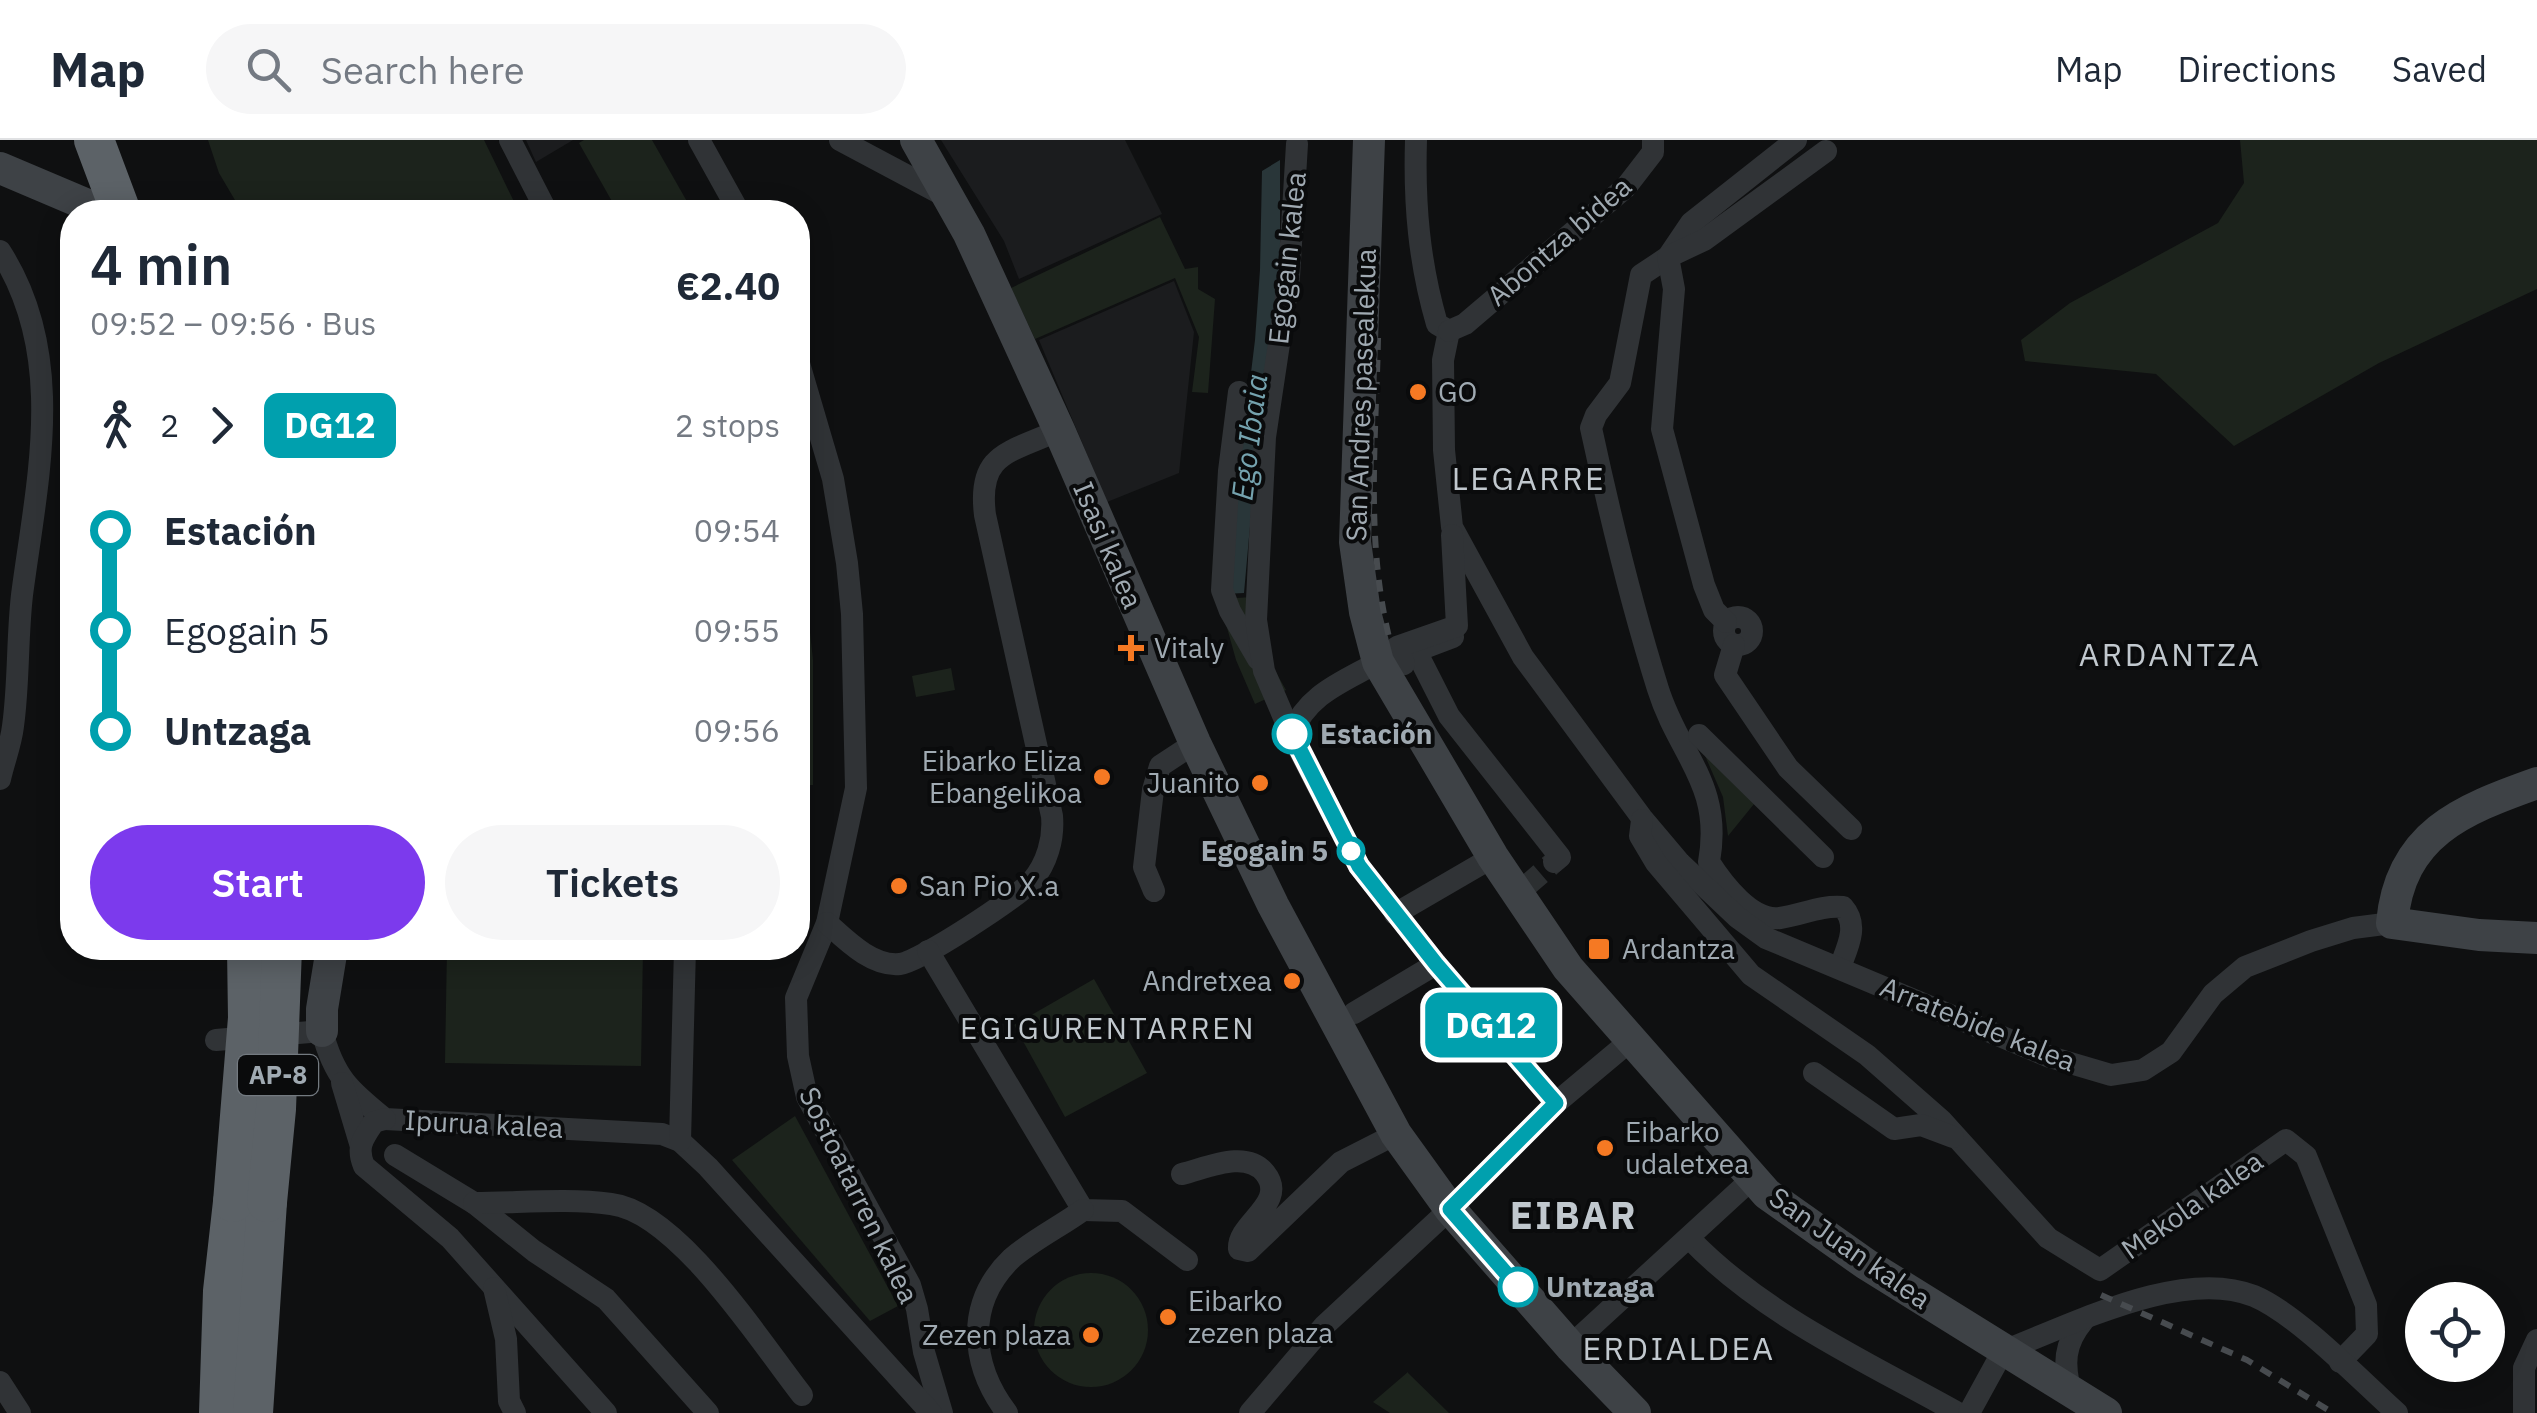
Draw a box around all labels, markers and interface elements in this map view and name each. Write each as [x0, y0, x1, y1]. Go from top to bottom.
search box [206, 24, 906, 114]
text: Map [50, 38, 146, 100]
icon: search [241, 42, 296, 97]
text: Search here [321, 45, 525, 94]
text: Map [2055, 46, 2123, 92]
text: Directions [2178, 46, 2337, 92]
text: Saved [2392, 46, 2487, 92]
street label: Abontza bidea [1479, 168, 1639, 314]
street label: Egogain kalea [1259, 170, 1314, 346]
text: 4 min [90, 229, 232, 300]
street label: San Andres pasealekua [1337, 248, 1384, 542]
text: €2.40 [676, 261, 780, 310]
text: 09:52 – 09:56 · Bus [90, 302, 376, 344]
water label: Ego Ibaia [1221, 371, 1276, 502]
place label: GO [1438, 373, 1477, 410]
marker: GO [1407, 381, 1429, 403]
icon: walk [90, 398, 145, 453]
icon: forward [194, 398, 249, 453]
text: DG12 [284, 402, 376, 448]
text: 2 [160, 404, 179, 446]
text: 2 stops [675, 404, 780, 446]
district label: LEGARRE [1452, 457, 1606, 499]
street label: Isasi kalea [1065, 476, 1152, 614]
text: Estación [164, 506, 317, 555]
text: 09:54 [694, 509, 780, 551]
text: Egogain 5 [164, 606, 330, 655]
text: 09:55 [694, 609, 780, 651]
place label: Vitaly [1154, 629, 1224, 666]
district label: ARDANTZA [2079, 633, 2261, 675]
marker: Vitaly [1118, 635, 1144, 661]
text: Untzaga [164, 706, 311, 755]
text: 09:56 [694, 709, 780, 751]
marker: Estación [1273, 715, 1311, 753]
place label: Estación [1320, 715, 1433, 752]
place label: Eibarko Eliza Ebangelikoa [922, 742, 1082, 811]
place label: Juanito [1147, 764, 1240, 801]
marker: Eibarko Eliza Ebangelikoa [1091, 766, 1113, 788]
marker: Juanito [1249, 772, 1271, 794]
button: Start [90, 825, 425, 940]
button: Tickets [445, 825, 780, 940]
place label: Egogain 5 [1201, 832, 1328, 869]
marker: Egogain 5 [1338, 838, 1364, 864]
place label: San Pio X.a [919, 867, 1059, 904]
marker: San Pio X.a [888, 875, 910, 897]
place label: Ardantza [1622, 930, 1735, 967]
marker: Ardantza [1586, 936, 1612, 962]
place label: Andretxea [1142, 962, 1272, 999]
street label: Arratebide kalea [1875, 968, 2081, 1080]
marker: Andretxea [1281, 970, 1303, 992]
line badge: DG12 [1421, 992, 1561, 1058]
text: DG12 [1445, 1002, 1537, 1048]
district label: EGIGURENTARREN [960, 1008, 1256, 1047]
road number: AP-8 [238, 1055, 318, 1095]
street label: Sostoatarren kalea [791, 1080, 928, 1309]
street label: Ipurua kalea [404, 1101, 564, 1146]
place label: Eibarko udaletxea [1625, 1113, 1749, 1182]
marker: Eibarko udaletxea [1594, 1137, 1616, 1159]
street label: Mekola kalea [2114, 1142, 2270, 1267]
street label: San Juan kalea [1762, 1178, 1938, 1317]
district label: EIBAR [1510, 1190, 1638, 1239]
marker: Untzaga [1499, 1268, 1537, 1306]
place label: Untzaga [1546, 1268, 1655, 1305]
place label: Eibarko zezen plaza [1188, 1282, 1333, 1351]
map controls [2405, 1282, 2505, 1382]
button: locate [2405, 1282, 2505, 1382]
marker: Eibarko zezen plaza [1157, 1306, 1179, 1328]
place label: Zezen plaza [922, 1316, 1071, 1353]
marker: Zezen plaza [1080, 1324, 1102, 1346]
district label: ERDIALDEA [1582, 1327, 1776, 1369]

